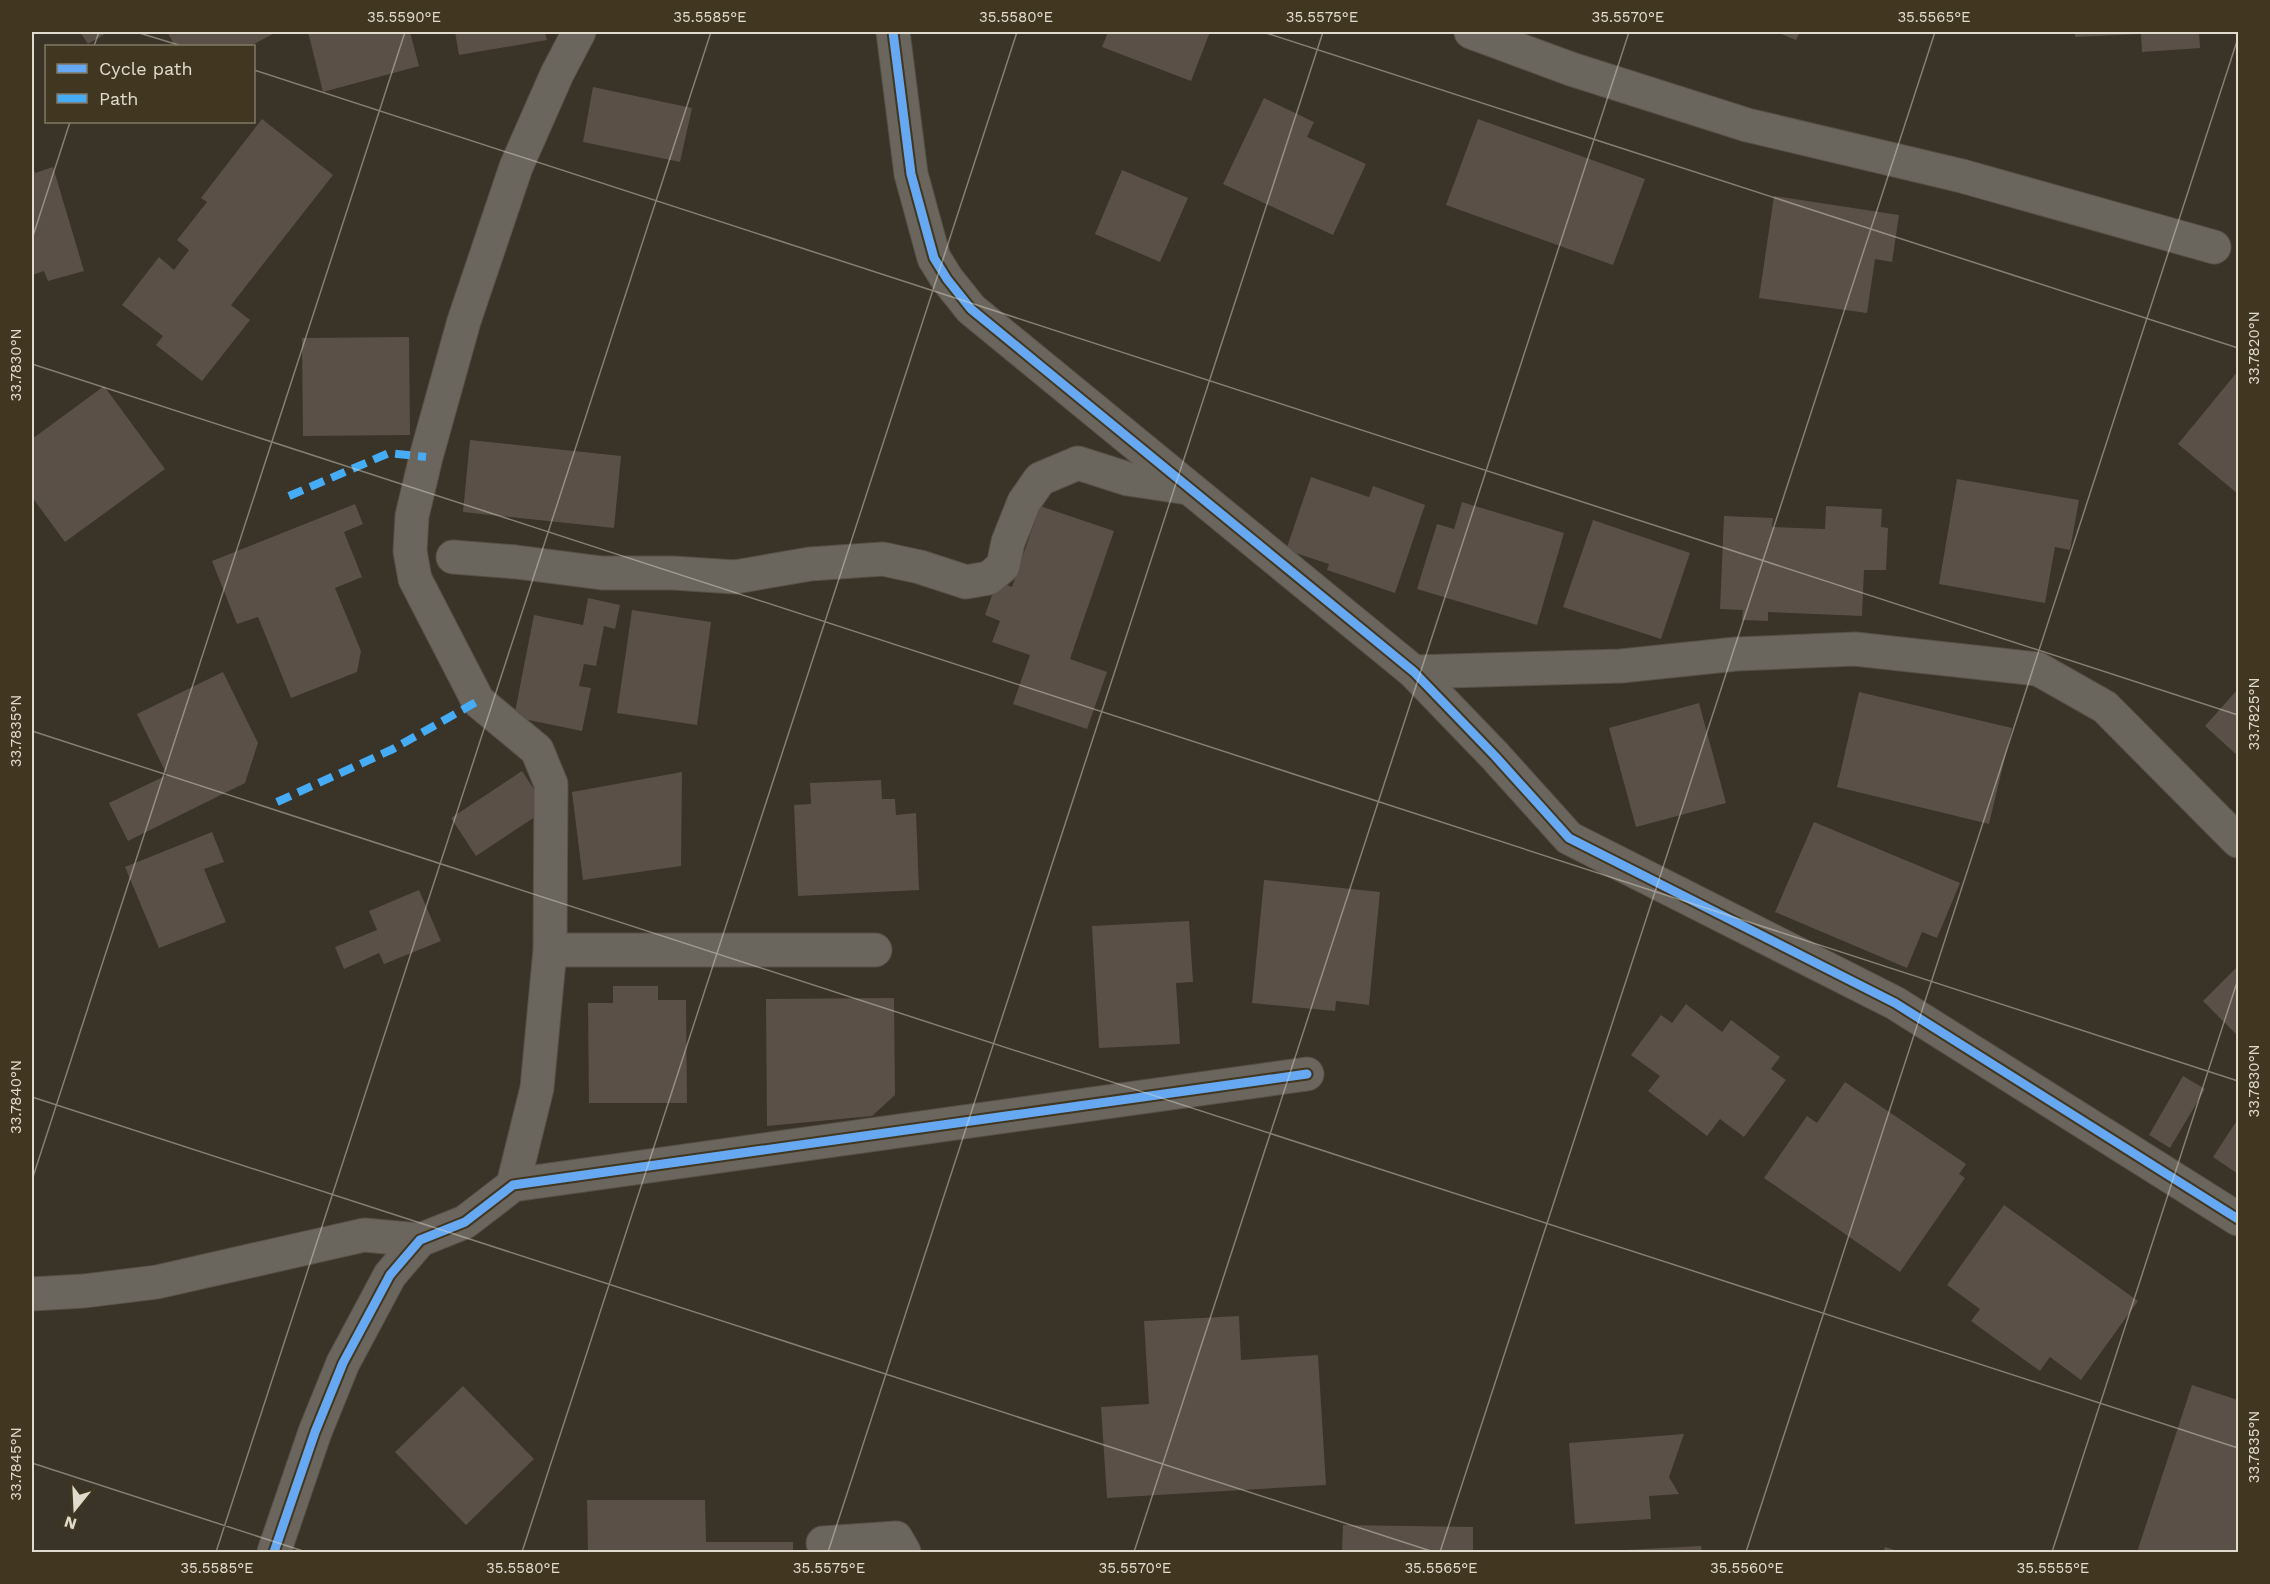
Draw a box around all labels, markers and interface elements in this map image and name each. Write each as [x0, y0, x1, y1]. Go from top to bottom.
text: 35.5590°E [367, 8, 441, 26]
text: 35.5585°E [673, 8, 747, 26]
text: 35.5580°E [979, 8, 1053, 26]
text: 35.5575°E [1286, 8, 1358, 26]
text: 35.5570°E [1592, 8, 1664, 26]
text: 35.5565°E [1897, 8, 1971, 26]
legend [45, 45, 255, 123]
text: Cycle path [99, 58, 193, 79]
text: Path [99, 88, 139, 109]
text: 33.7820°N [2245, 311, 2263, 385]
text: 33.7830°N [7, 328, 25, 402]
text: 33.7825°N [2245, 678, 2263, 750]
text: 33.7835°N [7, 695, 25, 767]
text: 33.7830°N [2245, 1044, 2263, 1118]
text: 33.7840°N [7, 1060, 25, 1134]
text: 33.7835°N [2245, 1411, 2263, 1483]
text: 33.7845°N [7, 1427, 25, 1501]
north arrow [45, 1479, 105, 1539]
text: N [62, 1512, 79, 1534]
text: 35.5585°E [180, 1559, 254, 1577]
text: 35.5580°E [486, 1559, 560, 1577]
text: 35.5575°E [793, 1559, 865, 1577]
text: 35.5570°E [1099, 1559, 1171, 1577]
text: 35.5565°E [1404, 1559, 1478, 1577]
text: 35.5560°E [1710, 1559, 1784, 1577]
text: 35.5555°E [2017, 1559, 2089, 1577]

